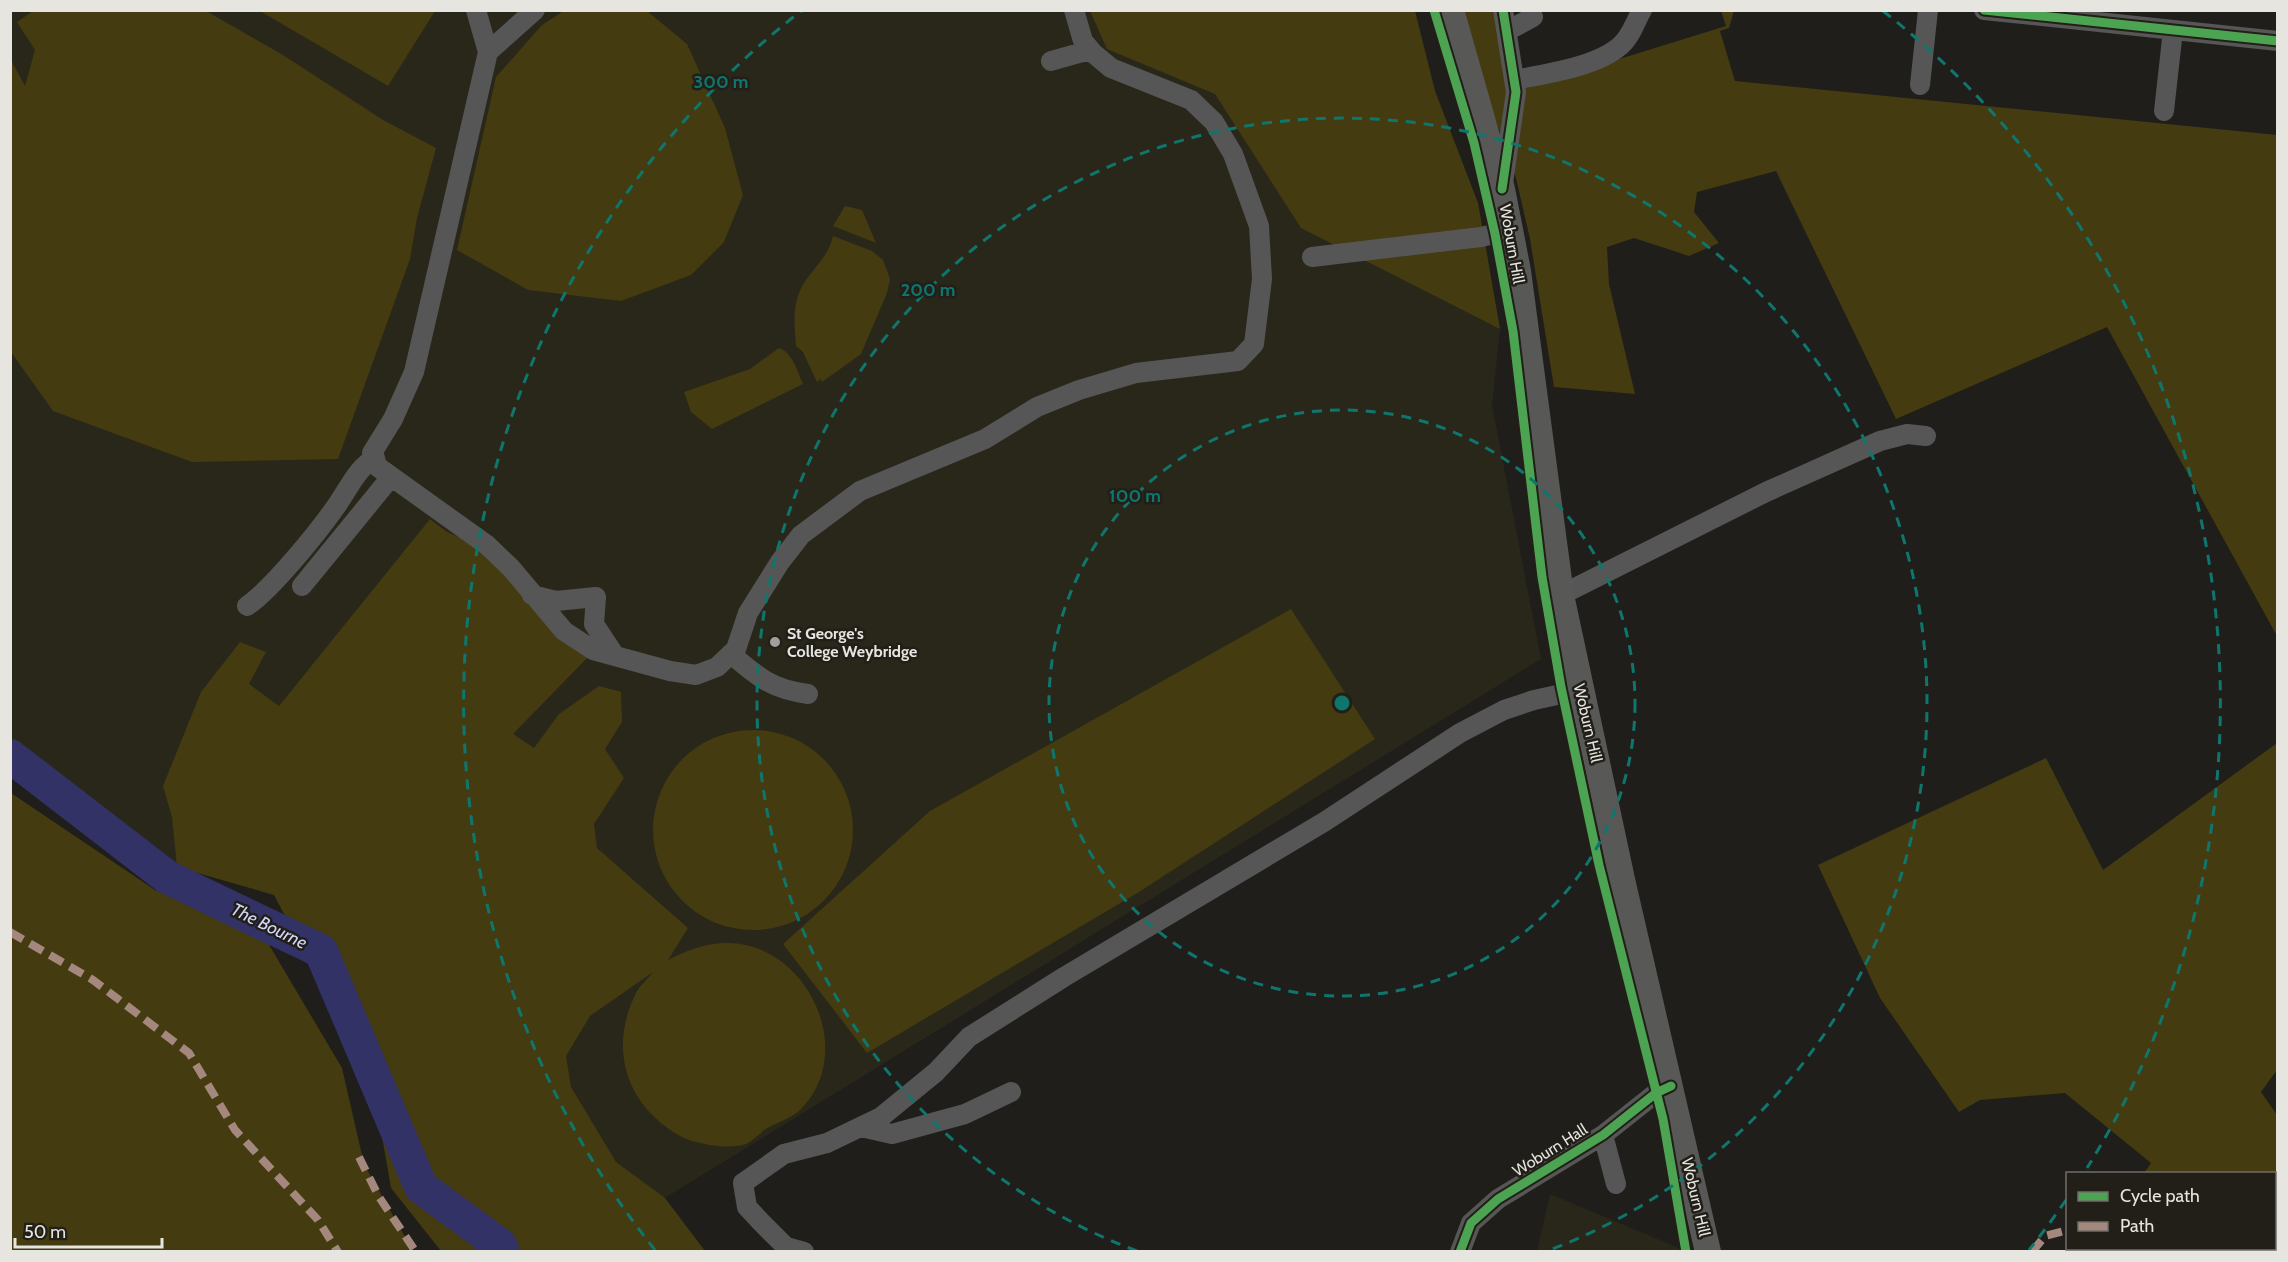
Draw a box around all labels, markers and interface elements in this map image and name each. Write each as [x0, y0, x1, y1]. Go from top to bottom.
text: 300 m [694, 71, 748, 93]
street label: Woburn Hill [1496, 203, 1528, 285]
text: 200 m [901, 279, 955, 301]
text: 100 m [1109, 485, 1161, 507]
place label: St George's College Weybridge [787, 624, 917, 661]
marker: St George's College Weybridge [768, 635, 782, 649]
street label: Woburn Hill [1570, 682, 1606, 764]
centre of rings [1332, 693, 1352, 713]
water label: The Bourne [227, 898, 311, 954]
street label: Woburn Hall [1509, 1119, 1591, 1180]
street label: Woburn Hill [1678, 1156, 1714, 1238]
legend [2066, 1172, 2276, 1250]
text: Cycle path [2120, 1185, 2200, 1207]
scale bar [15, 1211, 162, 1249]
text: Path [2120, 1215, 2154, 1237]
text: 50 m [24, 1221, 66, 1243]

